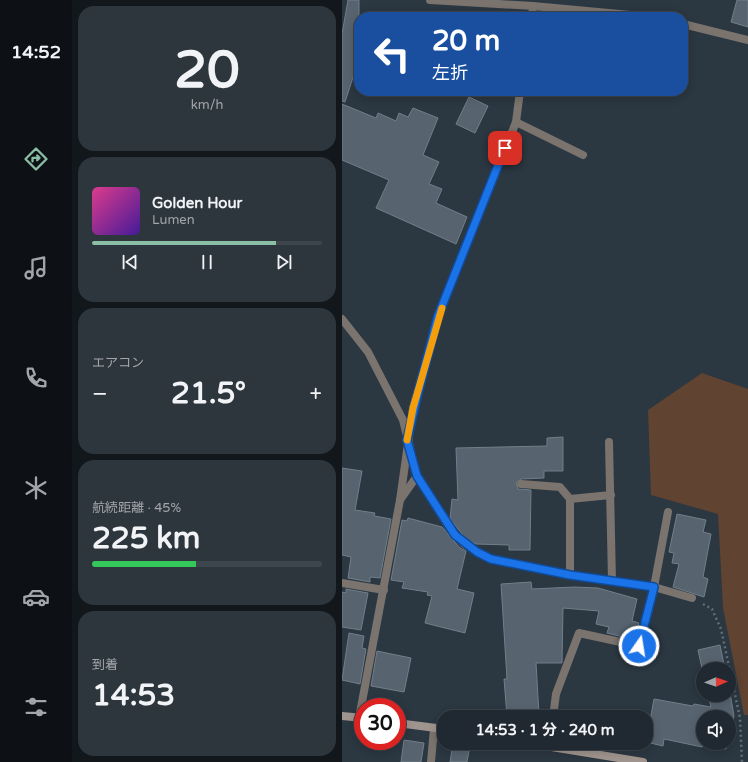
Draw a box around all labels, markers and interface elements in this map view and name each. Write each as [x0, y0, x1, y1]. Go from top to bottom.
text: 20 m [432, 24, 500, 58]
icon: left [366, 28, 418, 80]
text: 20 [174, 39, 240, 102]
text: 14:52 [11, 41, 61, 63]
text: 左折 [432, 62, 468, 84]
text: km/h [191, 97, 223, 113]
pin [488, 131, 522, 165]
icon: arrive [494, 137, 516, 159]
icon: directions [22, 145, 50, 173]
text: Golden Hour [152, 194, 242, 212]
text: Lumen [152, 212, 195, 228]
icon: previous [119, 251, 141, 273]
icon: pause [196, 251, 218, 273]
icon: next [273, 251, 295, 273]
icon: music [22, 254, 50, 282]
text: エアコン [92, 355, 144, 371]
icon: phone [22, 364, 50, 392]
text: 21.5° [171, 375, 246, 412]
text: − [92, 381, 108, 407]
text: + [310, 381, 322, 407]
icon: climate [22, 474, 50, 502]
text: 航続距離 · 45% [92, 500, 181, 516]
text: 225 km [92, 520, 200, 557]
icon: car [22, 583, 50, 611]
position arrow [618, 625, 660, 667]
text: 到着 [92, 657, 118, 673]
north arrow [696, 662, 736, 702]
map controls [696, 662, 736, 750]
text: 14:53 [92, 677, 175, 714]
icon: filters [22, 693, 50, 721]
speed limit sign: 30 [354, 698, 406, 750]
button: sound [696, 710, 736, 750]
text: 14:53 · 1 分 · 240 m [475, 721, 615, 739]

